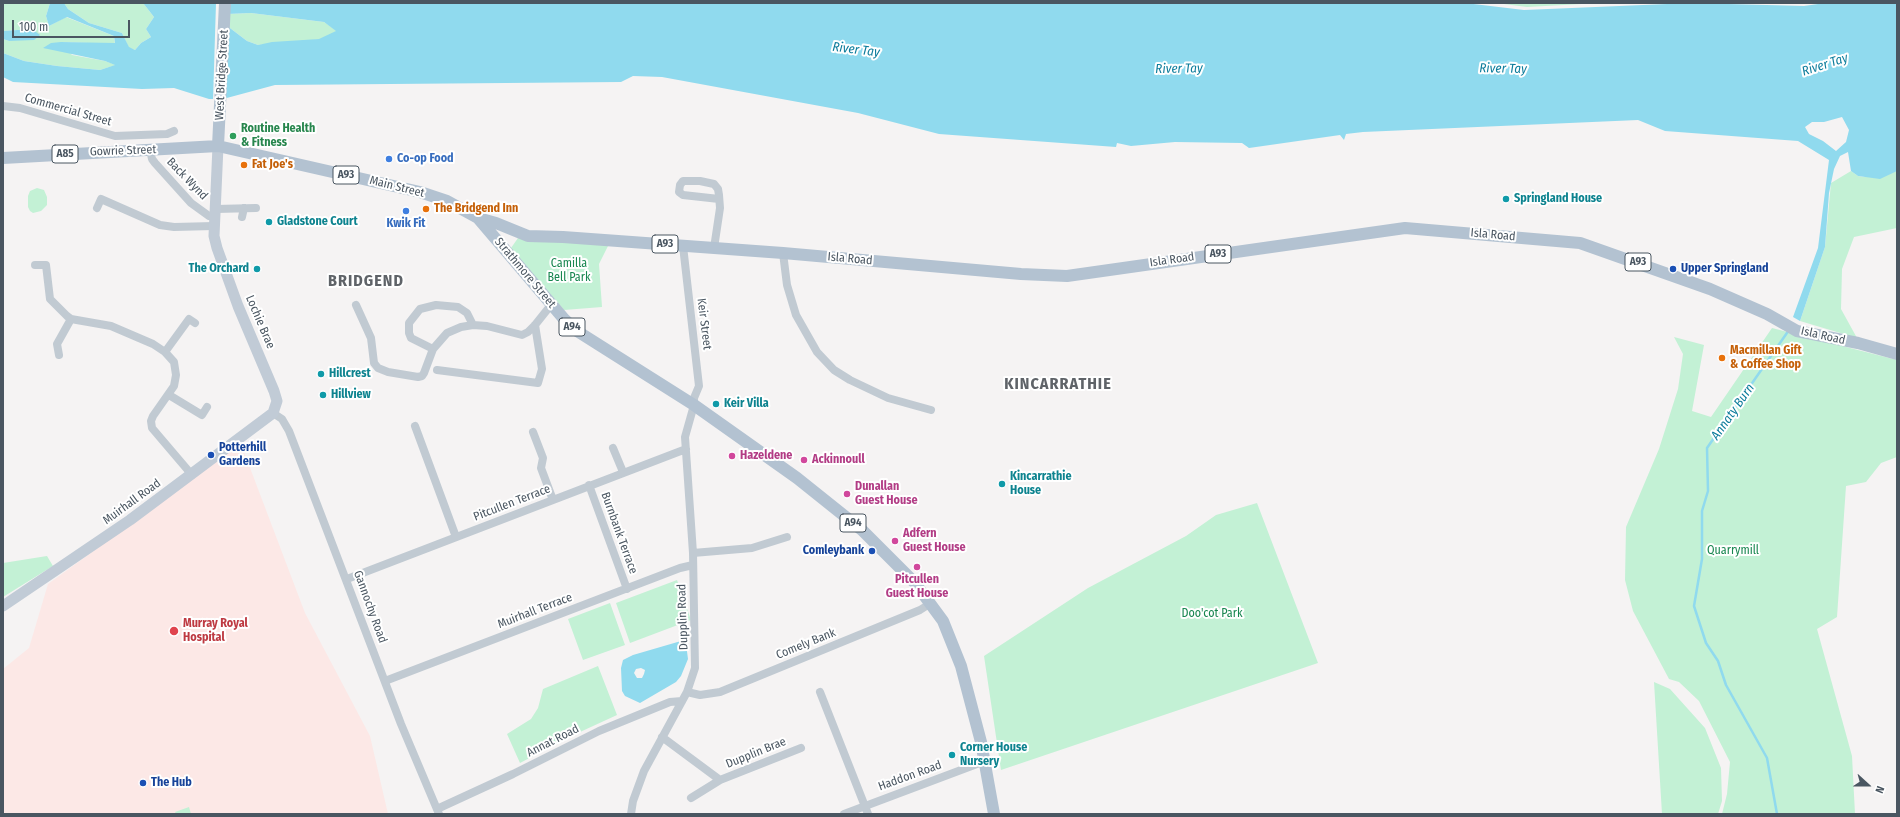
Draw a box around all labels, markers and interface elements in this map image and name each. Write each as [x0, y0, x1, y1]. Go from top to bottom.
scale bar [14, 12, 132, 38]
text: 100 m [19, 20, 48, 34]
street label: West Bridge Street [212, 29, 232, 121]
water label: River Tay [832, 39, 880, 61]
water label: River Tay [1800, 50, 1850, 80]
water label: River Tay [1155, 61, 1203, 77]
water label: River Tay [1479, 61, 1527, 77]
street label: Commercial Street [23, 91, 113, 129]
place label: Routine Health & Fitness [241, 122, 315, 150]
marker: Routine Health & Fitness [228, 131, 238, 141]
street label: Gowrie Street [90, 143, 156, 159]
road number: A85 [52, 145, 78, 163]
place label: Co-op Food [397, 152, 454, 166]
marker: Co-op Food [384, 154, 394, 164]
street label: Back Wynd [163, 155, 211, 203]
place label: Fat Joe's [252, 158, 293, 172]
marker: Fat Joe's [239, 160, 249, 170]
road number: A93 [333, 166, 359, 184]
street label: Main Street [368, 173, 426, 201]
place label: Springland House [1514, 192, 1602, 206]
marker: Springland House [1501, 194, 1511, 204]
place label: The Bridgend Inn [434, 202, 518, 216]
marker: The Bridgend Inn [421, 204, 431, 214]
marker: Kwik Fit [401, 206, 411, 216]
place label: Gladstone Court [277, 215, 358, 229]
marker: Gladstone Court [264, 217, 274, 227]
place label: Kwik Fit [386, 217, 426, 231]
street label: Isla Road [1470, 226, 1516, 244]
street label: Strathmore Street [491, 235, 559, 311]
road number: A93 [652, 235, 678, 253]
road number: A93 [1205, 245, 1231, 263]
street label: Isla Road [827, 250, 873, 268]
street label: Isla Road [1149, 250, 1195, 270]
road number: A93 [1625, 253, 1651, 271]
park label: Camilla Bell Park [548, 257, 590, 285]
place label: The Orchard [189, 262, 249, 276]
place label: Upper Springland [1681, 262, 1769, 276]
marker: The Orchard [252, 264, 262, 274]
marker: Upper Springland [1668, 264, 1678, 274]
district label: BRIDGEND [328, 272, 404, 292]
street label: Lochie Brae [242, 293, 278, 351]
street label: Keir Street [694, 297, 714, 351]
road number: A94 [559, 318, 585, 336]
street label: Isla Road [1799, 324, 1847, 348]
place label: Macmillan Gift & Coffee Shop [1730, 344, 1802, 372]
marker: Macmillan Gift & Coffee Shop [1717, 353, 1727, 363]
place label: Hillcrest [329, 367, 371, 381]
marker: Hillcrest [316, 369, 326, 379]
district label: KINCARRATHIE [1004, 375, 1112, 395]
water label: Annaty Burn [1708, 381, 1758, 443]
place label: Hillview [331, 388, 371, 402]
marker: Hillview [318, 390, 328, 400]
place label: Keir Villa [724, 397, 769, 411]
marker: Keir Villa [711, 399, 721, 409]
place label: Potterhill Gardens [219, 441, 266, 469]
place label: Hazeldene [740, 449, 792, 463]
marker: Potterhill Gardens [206, 450, 216, 460]
marker: Hazeldene [727, 451, 737, 461]
place label: Ackinnoull [812, 453, 865, 467]
marker: Ackinnoull [799, 455, 809, 465]
place label: Kincarrathie House [1010, 470, 1072, 498]
street label: Muirhall Road [100, 476, 164, 528]
marker: Kincarrathie House [997, 479, 1007, 489]
place label: Dunallan Guest House [855, 480, 918, 508]
street label: Pitcullen Terrace [471, 482, 553, 524]
marker: Dunallan Guest House [842, 489, 852, 499]
street label: Burnbank Terrace [598, 490, 640, 576]
road number: A94 [840, 514, 866, 532]
place label: Adfern Guest House [903, 527, 966, 555]
marker: Adfern Guest House [890, 536, 900, 546]
place label: Comleybank [803, 544, 864, 558]
park label: Quarrymill [1707, 544, 1759, 558]
marker: Comleybank [867, 546, 877, 556]
marker: Pitcullen Guest House [912, 562, 922, 572]
street label: Gannochy Road [350, 569, 390, 645]
place label: Pitcullen Guest House [886, 573, 948, 601]
street label: Dupplin Road [675, 584, 691, 650]
street label: Muirhall Terrace [496, 590, 574, 632]
park label: Doo'cot Park [1181, 607, 1243, 621]
place label: Murray Royal Hospital [183, 617, 248, 645]
marker: Murray Royal Hospital [168, 625, 180, 637]
street label: Comely Bank [774, 626, 838, 662]
street label: Annat Road [525, 722, 581, 760]
street label: Dupplin Brae [724, 734, 788, 772]
place label: Corner House Nursery [960, 741, 1027, 769]
marker: Corner House Nursery [947, 750, 957, 760]
street label: Haddon Road [876, 758, 944, 794]
north arrow [1848, 765, 1888, 805]
place label: The Hub [151, 776, 192, 790]
marker: The Hub [138, 778, 148, 788]
text: N [1872, 784, 1887, 795]

